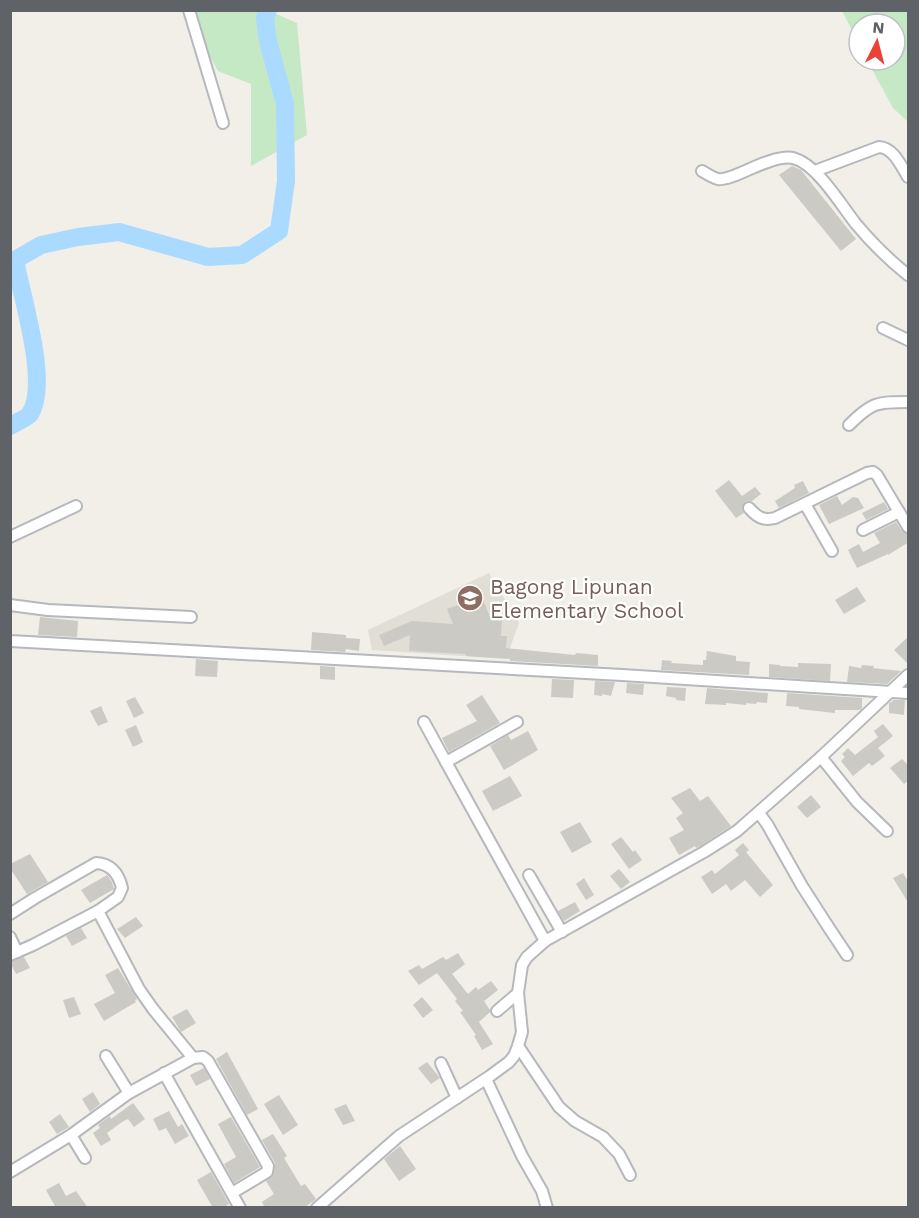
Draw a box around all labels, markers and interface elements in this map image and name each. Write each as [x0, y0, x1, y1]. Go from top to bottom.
north arrow [847, 12, 907, 72]
text: N [872, 18, 885, 38]
place label: Bagong Lipunan Elementary School [490, 574, 684, 623]
school or university icon: Bagong Lipunan Elementary School [455, 583, 485, 613]

